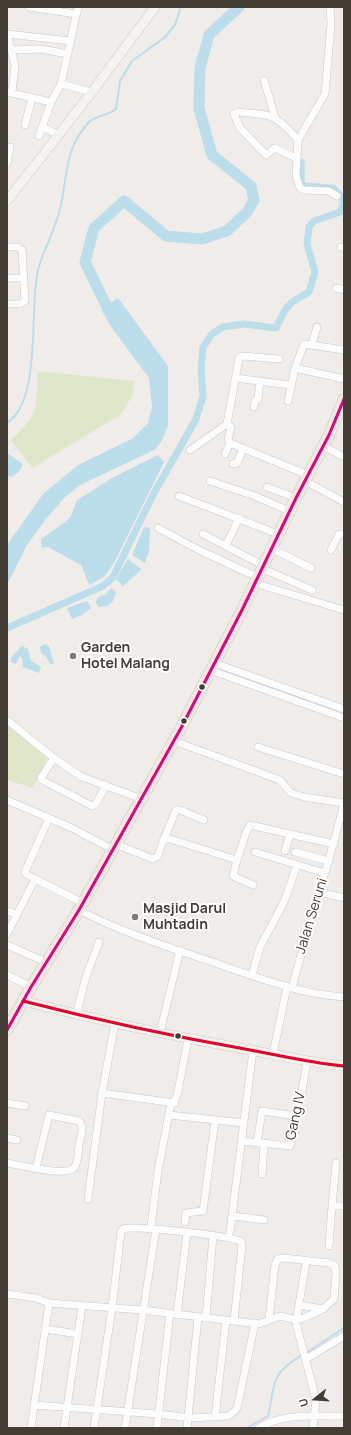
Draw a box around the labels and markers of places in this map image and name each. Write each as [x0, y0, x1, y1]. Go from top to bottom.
place label: Garden Hotel Malang [81, 640, 170, 672]
marker: Garden Hotel Malang [68, 651, 78, 661]
unlabelled marker [197, 682, 207, 692]
unlabelled marker [179, 716, 189, 726]
place label: Masjid Darul Muhtadin [143, 901, 226, 934]
marker: Masjid Darul Muhtadin [130, 912, 140, 922]
unlabelled marker [173, 1031, 183, 1041]

